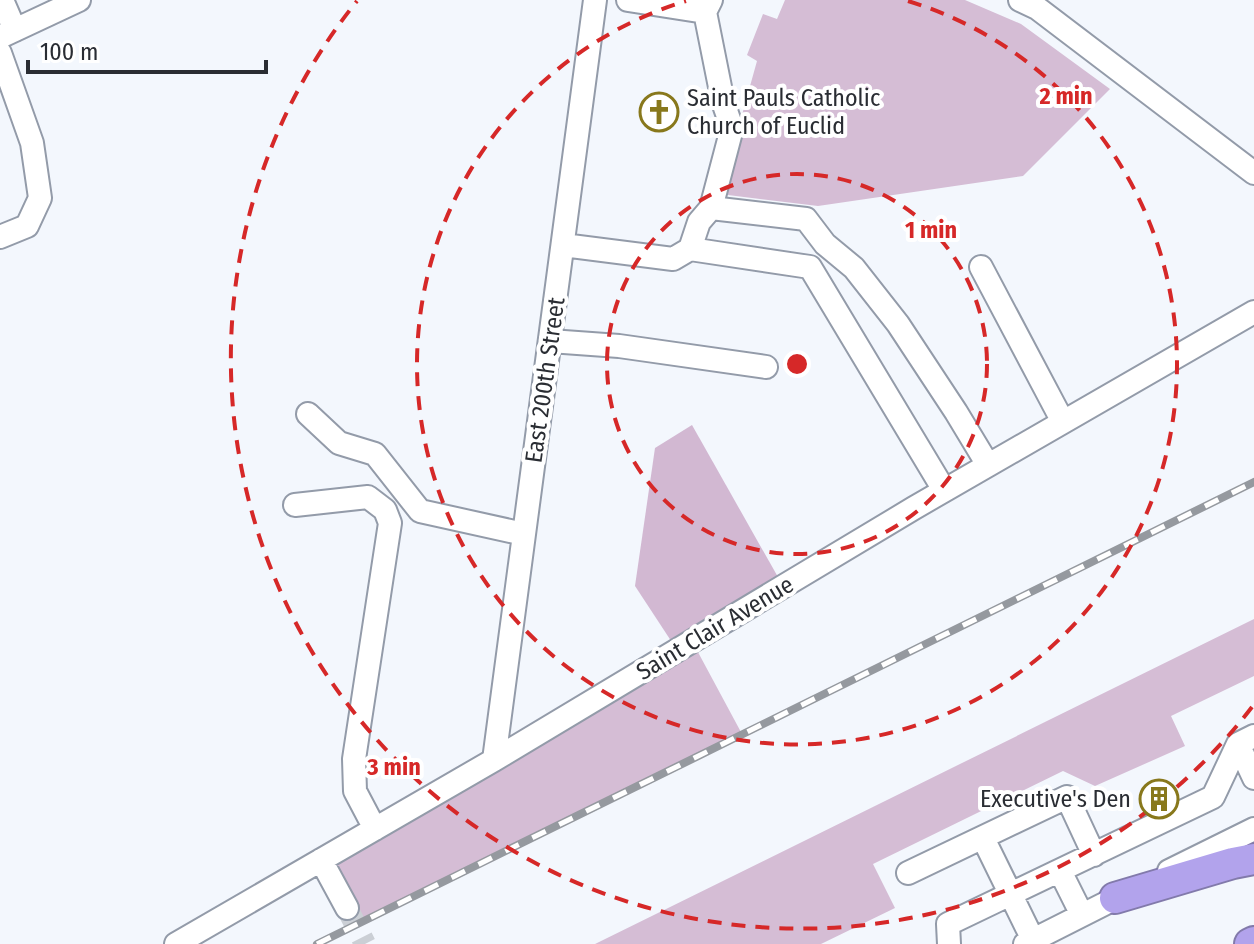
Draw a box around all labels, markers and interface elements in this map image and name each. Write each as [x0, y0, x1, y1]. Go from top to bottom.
scale bar [28, 24, 266, 74]
text: 100 m [40, 38, 98, 66]
text: 2 min [1038, 82, 1093, 110]
place label: Saint Pauls Catholic Church of Euclid [687, 84, 880, 140]
church icon: Saint Pauls Catholic Church of Euclid [638, 91, 680, 133]
text: 1 min [905, 216, 957, 244]
street label: East 200th Street [520, 295, 571, 465]
centre of rings [783, 350, 811, 378]
street label: Saint Clair Avenue [632, 570, 798, 686]
text: 3 min [366, 753, 421, 781]
building icon: Executive's Den [1138, 778, 1180, 820]
place label: Executive's Den [980, 785, 1131, 813]

